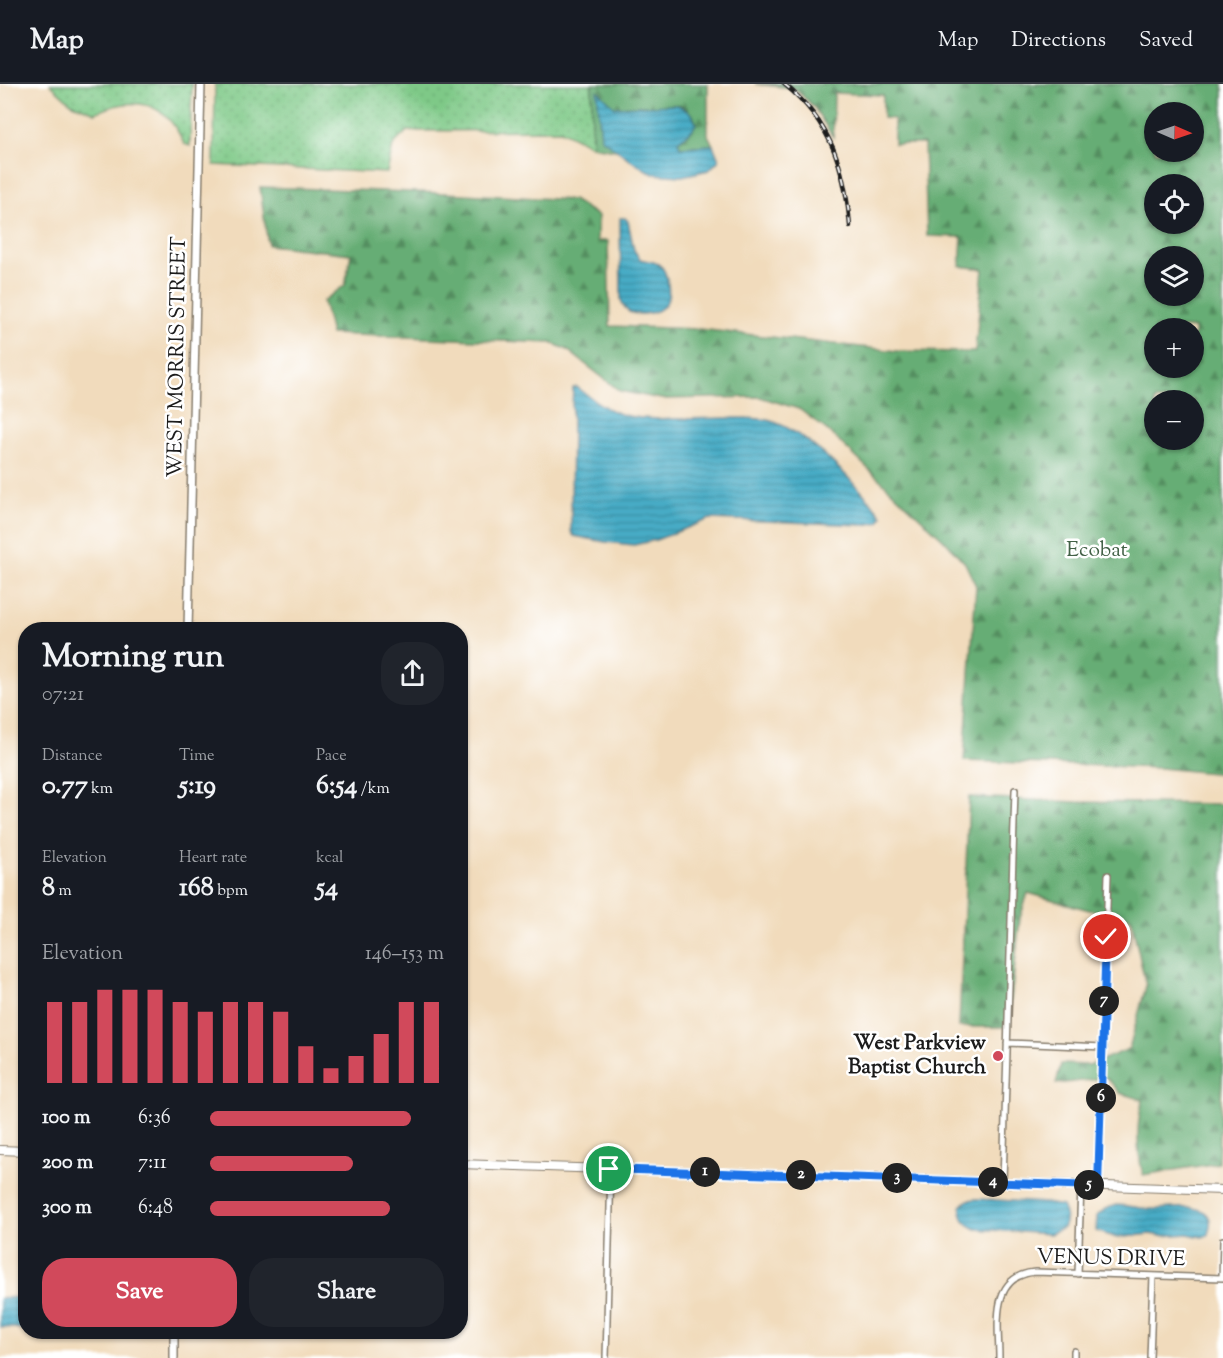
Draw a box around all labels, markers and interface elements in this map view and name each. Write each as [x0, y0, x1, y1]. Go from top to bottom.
text: Map [30, 21, 84, 61]
text: Map [938, 26, 978, 56]
text: Directions [1011, 26, 1106, 56]
text: Saved [1139, 26, 1193, 56]
north arrow [1144, 102, 1204, 162]
map controls [1144, 102, 1204, 450]
button: locate [1144, 174, 1204, 234]
street label: WEST MORRIS STREET [161, 236, 195, 478]
button: layers [1144, 246, 1204, 306]
button: + [1144, 318, 1204, 378]
button: − [1144, 390, 1204, 450]
park label: Ecobat [1066, 536, 1128, 566]
text: Morning run [42, 634, 224, 682]
button: share [381, 642, 444, 705]
text: 07:21 [42, 681, 84, 710]
text: Distance [42, 745, 102, 768]
text: Time [179, 745, 215, 768]
text: Pace [316, 745, 347, 768]
text: 0.77 [42, 768, 88, 805]
text: 5:19 [179, 768, 216, 805]
text: 6:54 [316, 768, 357, 805]
text: km [88, 778, 113, 801]
text: /km [357, 778, 390, 801]
text: Elevation [42, 847, 107, 870]
text: Heart rate [179, 847, 247, 870]
text: kcal [316, 847, 344, 870]
text: 8 [42, 870, 55, 907]
text: 168 [179, 870, 214, 907]
text: 54 [316, 870, 338, 907]
text: m [55, 880, 72, 903]
text: bpm [214, 880, 248, 903]
pin [1080, 911, 1131, 962]
icon: check [1089, 920, 1122, 953]
text: Elevation [42, 940, 123, 969]
text: 146–153 m [365, 940, 444, 969]
pin: 7 [1089, 986, 1119, 1016]
text: 7 [1100, 989, 1108, 1012]
place label: West Parkview Baptist Church [848, 1029, 987, 1083]
marker: West Parkview Baptist Church [991, 1049, 1005, 1063]
pin: 6 [1086, 1083, 1116, 1113]
text: 6 [1097, 1086, 1105, 1109]
text: 100 m [42, 1104, 91, 1133]
text: 6:36 [138, 1104, 171, 1133]
pin [583, 1143, 634, 1194]
text: 200 m [42, 1149, 93, 1178]
text: 7:11 [138, 1149, 167, 1178]
icon: arrive [592, 1152, 625, 1185]
pin: 1 [690, 1157, 720, 1187]
text: 1 [702, 1160, 708, 1183]
pin: 2 [786, 1160, 816, 1190]
text: 2 [797, 1163, 805, 1186]
pin: 3 [882, 1163, 912, 1193]
text: 3 [894, 1166, 900, 1189]
pin: 4 [978, 1167, 1008, 1197]
text: 4 [989, 1170, 997, 1193]
pin: 5 [1074, 1170, 1104, 1200]
text: 5 [1086, 1173, 1092, 1196]
text: 300 m [42, 1194, 92, 1223]
text: 6:48 [138, 1194, 173, 1223]
street label: VENUS DRIVE [1036, 1243, 1186, 1275]
button: Save [42, 1258, 237, 1327]
button: Share [249, 1258, 444, 1327]

